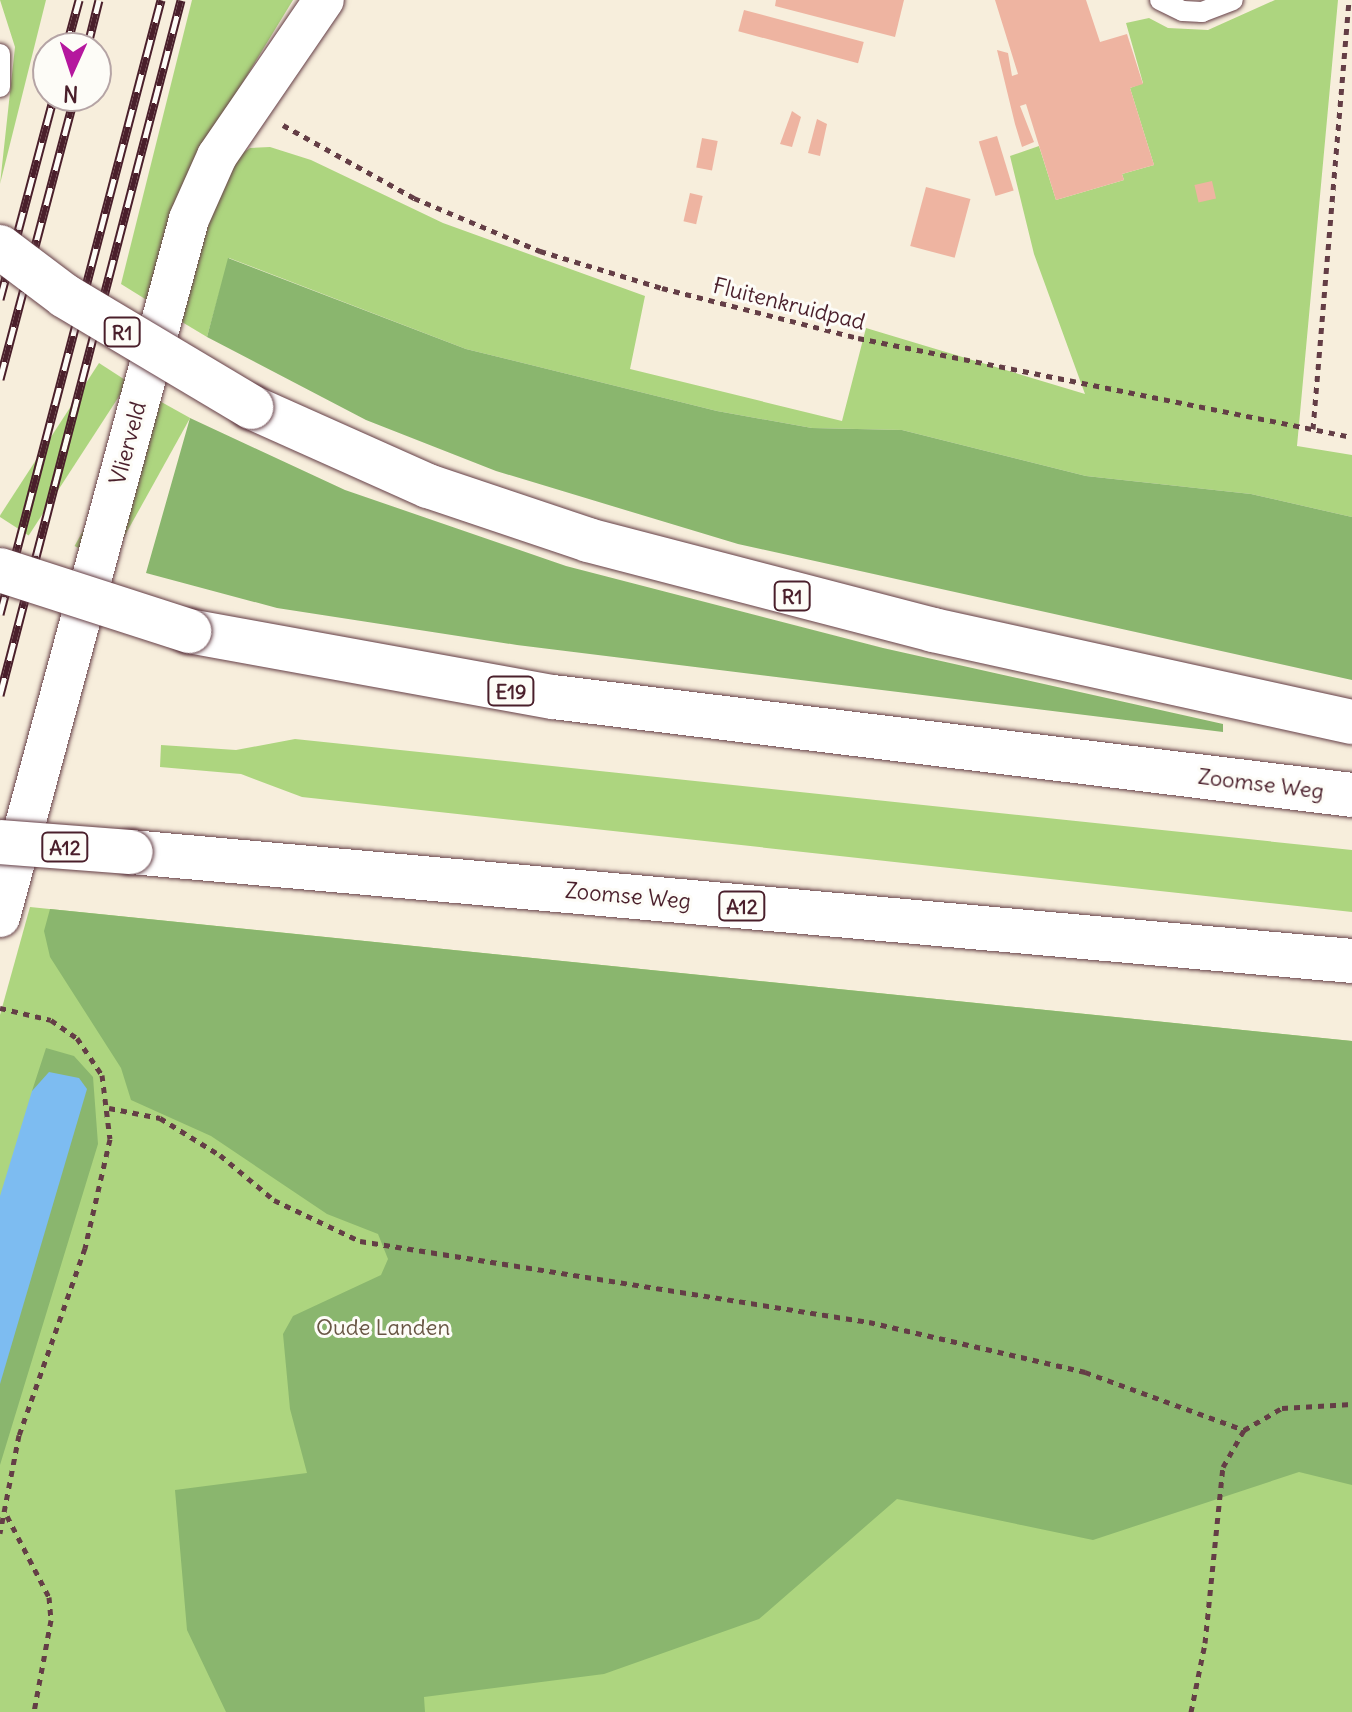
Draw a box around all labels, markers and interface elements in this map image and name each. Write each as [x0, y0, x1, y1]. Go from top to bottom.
north arrow [32, 32, 112, 112]
text: N [63, 80, 79, 108]
street label: Fluitenkruidpad [710, 272, 868, 336]
road number: R1 [102, 316, 142, 348]
street label: Vlierveld [104, 399, 152, 487]
road number: R1 [772, 580, 812, 612]
road number: E19 [487, 675, 535, 707]
street label: Zoomse Weg [1197, 763, 1325, 805]
road number: A12 [41, 831, 89, 863]
street label: Zoomse Weg [564, 877, 692, 915]
road number: A12 [718, 890, 766, 922]
park label: Oude Landen [316, 1315, 450, 1341]

